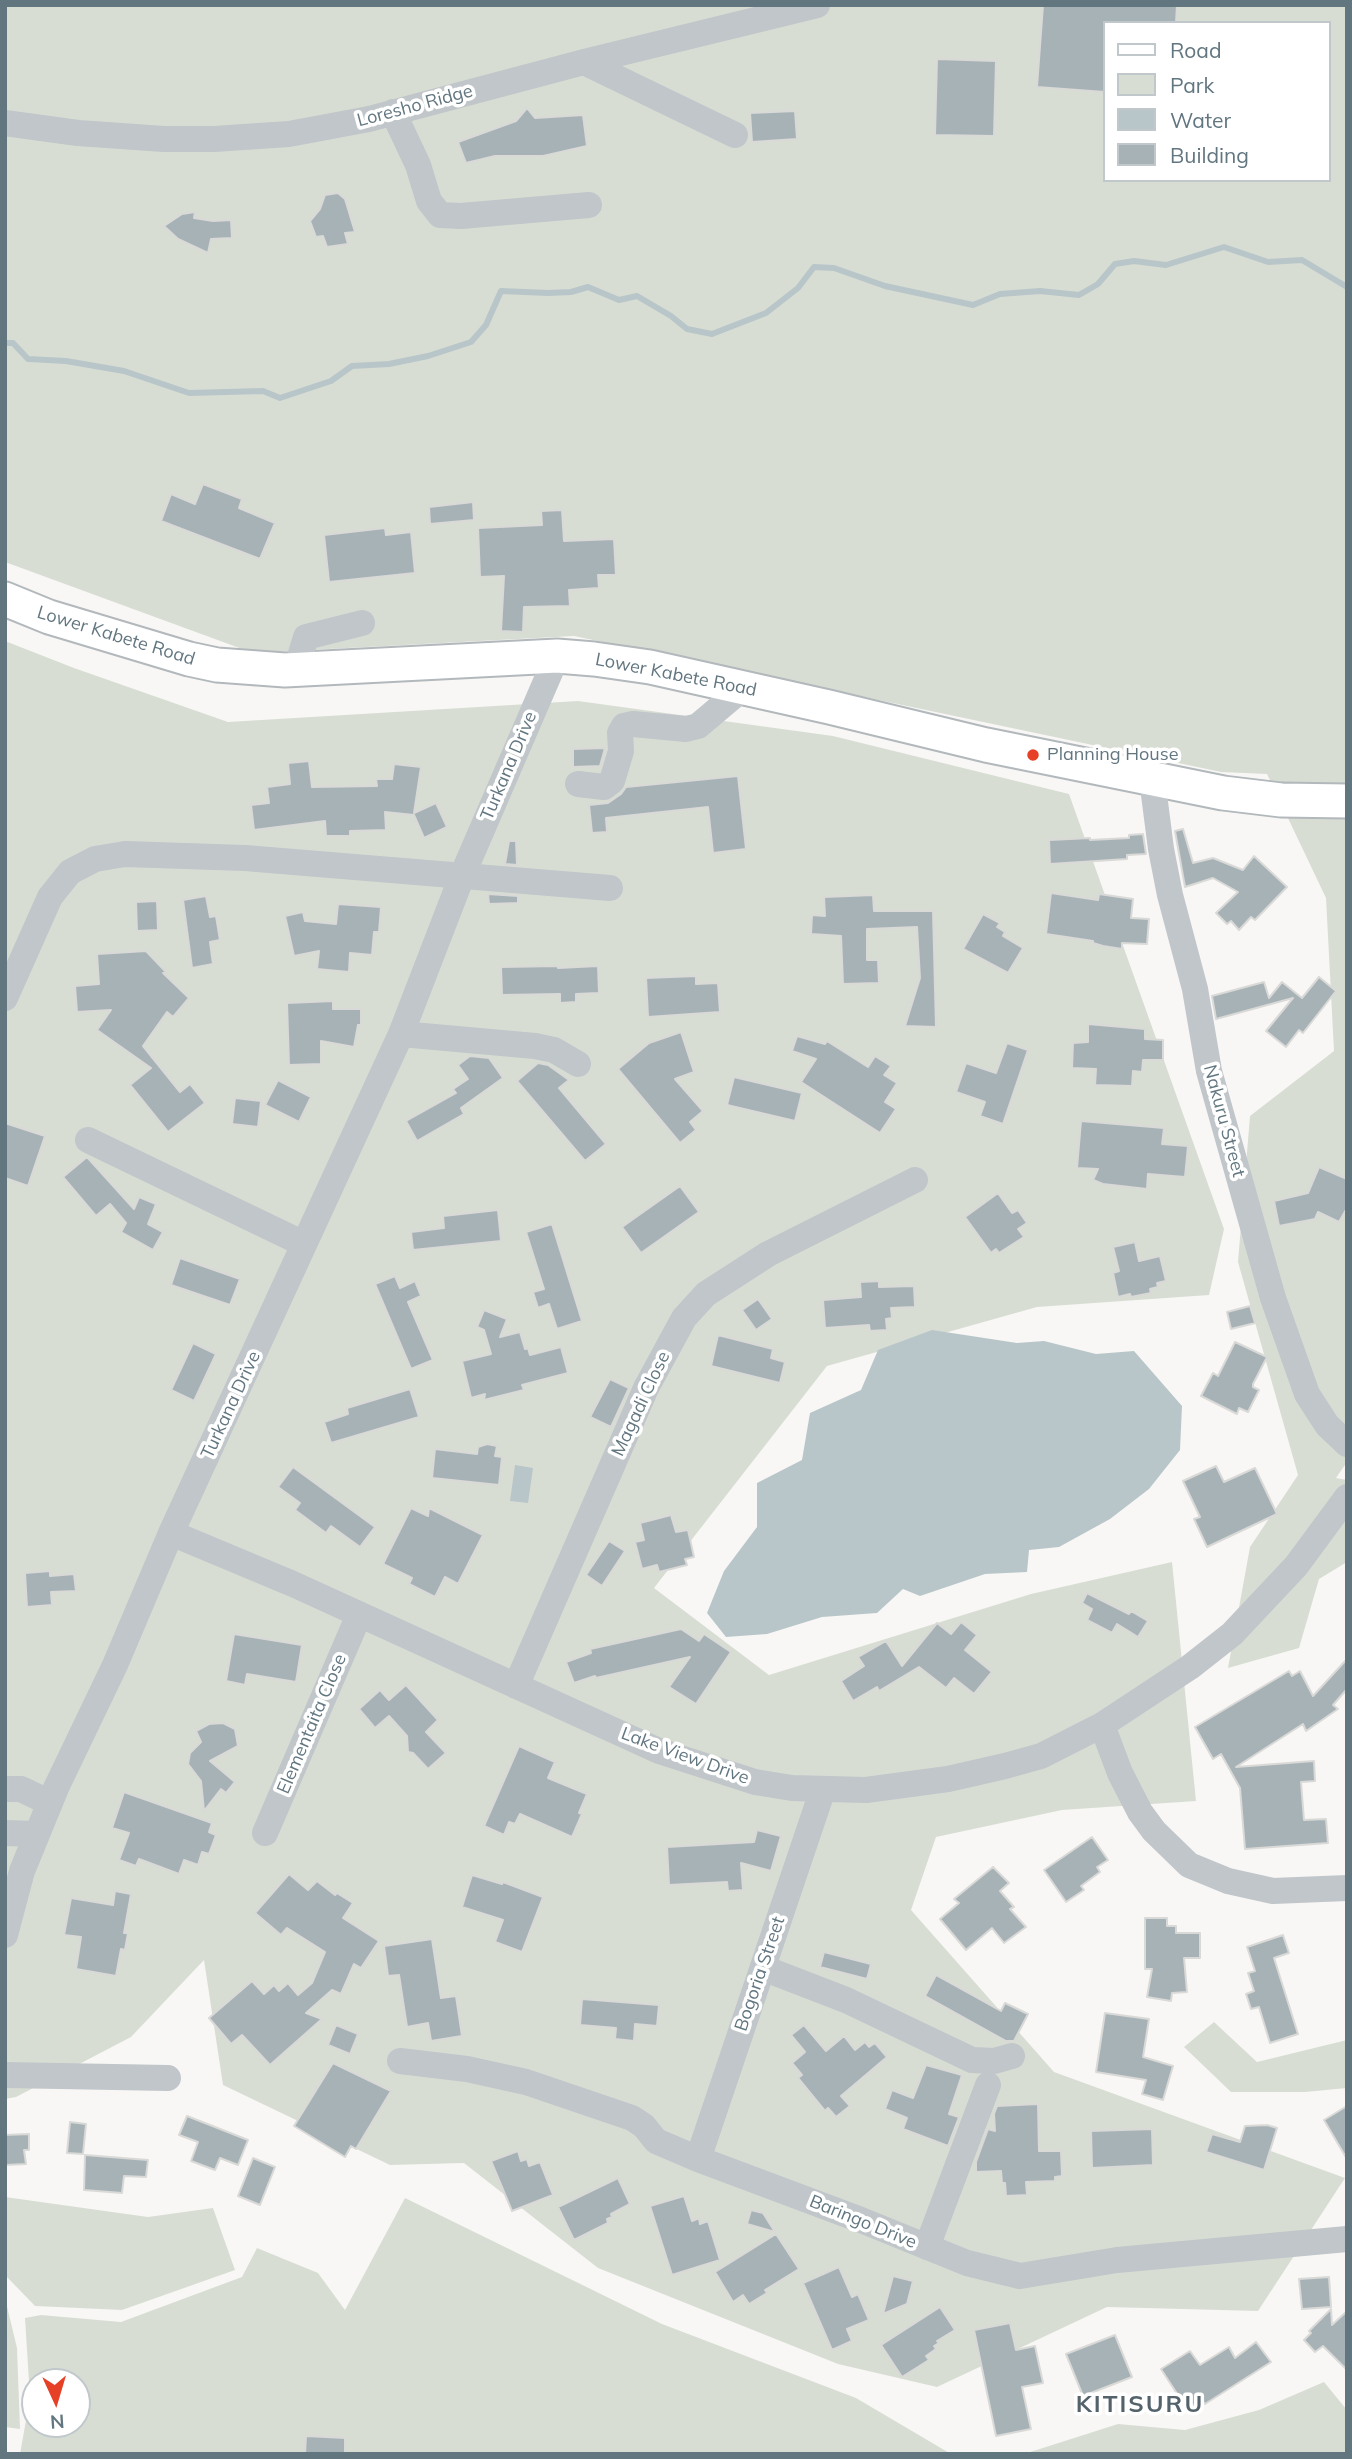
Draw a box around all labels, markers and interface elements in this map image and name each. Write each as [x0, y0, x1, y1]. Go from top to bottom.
legend [1104, 21, 1331, 182]
text: Road [1170, 37, 1221, 63]
text: Park [1170, 72, 1214, 98]
street label: Loresho Ridge [355, 80, 475, 132]
text: Water [1170, 107, 1231, 133]
text: Building [1170, 142, 1249, 168]
street label: Lower Kabete Road [34, 602, 198, 670]
street label: Lower Kabete Road [593, 649, 759, 701]
street label: Turkana Drive [476, 708, 542, 824]
place label: Planning House [1047, 744, 1178, 766]
marker: Planning House [1025, 747, 1041, 763]
street label: Nakuru Street [1199, 1063, 1249, 1179]
street label: Turkana Drive [197, 1348, 265, 1462]
street label: Magadi Close [607, 1348, 675, 1460]
street label: Elementaita Close [273, 1651, 351, 1797]
street label: Lake View Drive [618, 1723, 752, 1789]
street label: Bogoria Street [730, 1914, 790, 2034]
street label: Baringo Drive [806, 2191, 920, 2253]
north arrow [21, 2368, 91, 2438]
district label: KITISURU [1077, 2391, 1203, 2419]
text: N [49, 2409, 65, 2434]

